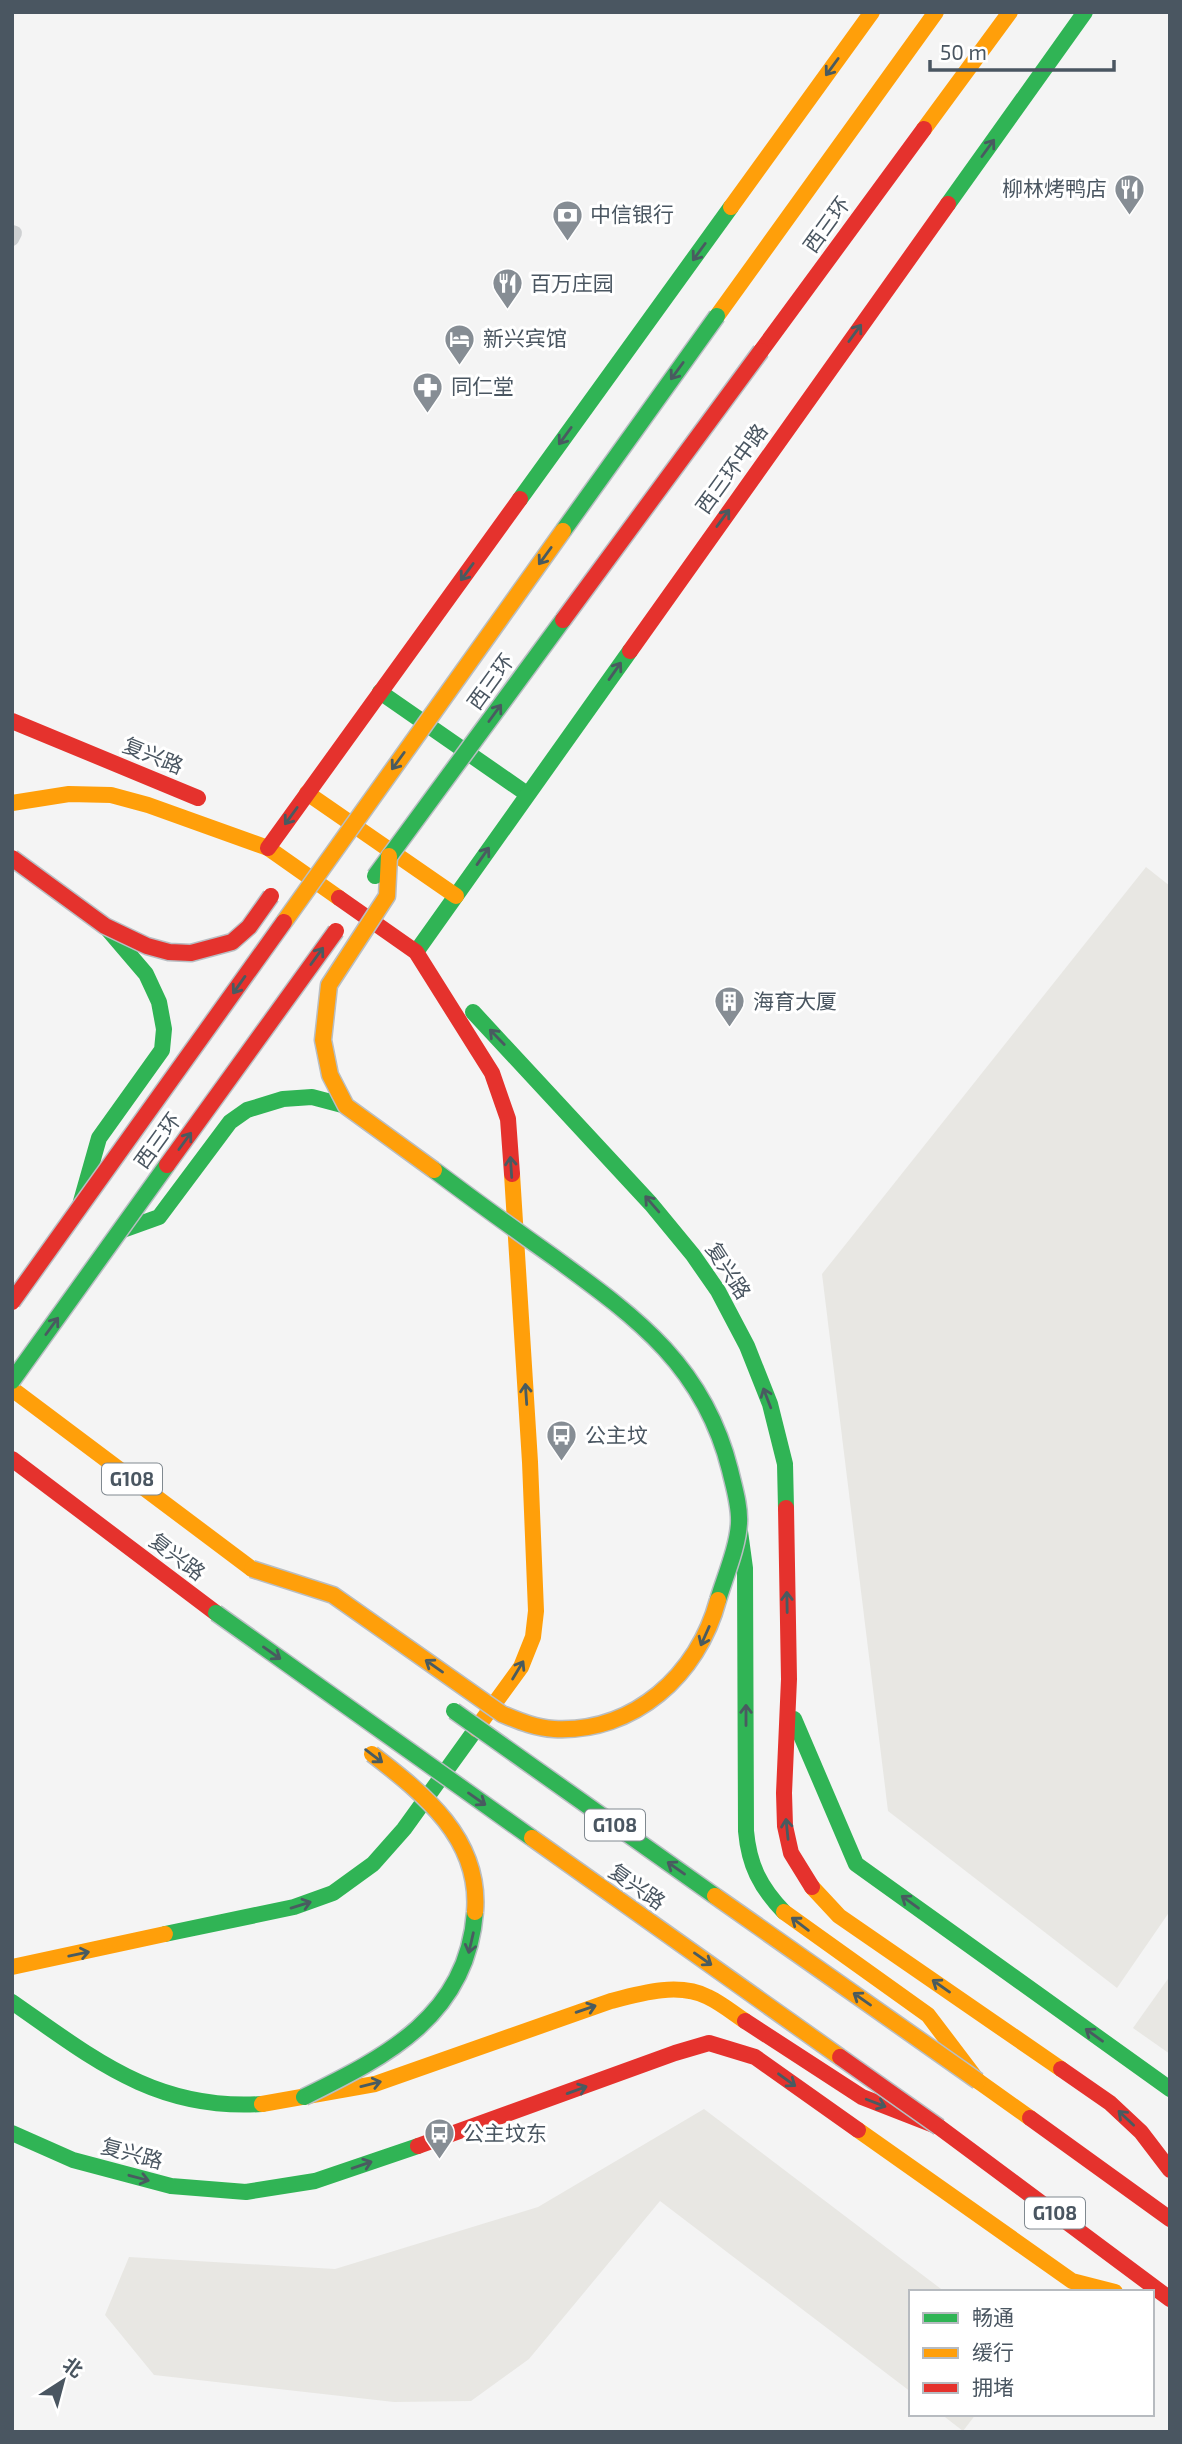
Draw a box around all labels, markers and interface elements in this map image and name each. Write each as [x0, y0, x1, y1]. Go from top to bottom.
scale bar [930, 28, 1114, 72]
text: 50 m [940, 39, 987, 64]
one-way arrow [825, 58, 840, 76]
one-way arrow [981, 139, 995, 158]
restaurant icon: 柳林烤鸭店 [1113, 172, 1147, 216]
place label: 柳林烤鸭店 [1002, 175, 1107, 200]
street label: 西三环 [797, 191, 854, 257]
bank icon: 中信银行 [550, 198, 584, 242]
place label: 中信银行 [590, 201, 674, 226]
one-way arrow [691, 242, 706, 260]
restaurant icon: 百万庄园 [490, 267, 524, 311]
place label: 百万庄园 [530, 270, 614, 295]
hotel icon: 新兴宾馆 [443, 322, 477, 366]
one-way arrow [848, 324, 863, 343]
place label: 新兴宾馆 [483, 325, 567, 350]
one-way arrow [670, 361, 684, 380]
pharmacy icon: 同仁堂 [411, 370, 445, 414]
place label: 同仁堂 [451, 373, 514, 398]
street label: 西三环中路 [690, 418, 772, 518]
one-way arrow [558, 426, 573, 445]
one-way arrow [716, 509, 730, 528]
one-way arrow [538, 547, 553, 566]
one-way arrow [460, 562, 474, 581]
street label: 西三环 [461, 648, 518, 714]
one-way arrow [608, 662, 622, 681]
one-way arrow [487, 704, 502, 723]
street label: 复兴路 [120, 731, 187, 778]
one-way arrow [391, 751, 405, 770]
one-way arrow [284, 806, 298, 825]
one-way arrow [476, 847, 490, 866]
one-way arrow [310, 947, 325, 966]
one-way arrow [232, 975, 246, 994]
building icon: 海育大厦 [713, 985, 747, 1029]
place label: 海育大厦 [753, 988, 837, 1013]
one-way arrow [489, 1029, 506, 1046]
street label: 西三环 [128, 1107, 185, 1173]
one-way arrow [178, 1132, 192, 1151]
one-way arrow [505, 1155, 518, 1178]
one-way arrow [644, 1196, 660, 1214]
street label: 复兴路 [702, 1237, 757, 1303]
one-way arrow [45, 1317, 59, 1336]
one-way arrow [519, 1383, 532, 1405]
one-way arrow [760, 1388, 773, 1410]
bus stop icon: 公主坟 [545, 1419, 579, 1463]
place label: 公主坟 [585, 1422, 648, 1447]
road number: G108 [102, 1464, 162, 1494]
street label: 复兴路 [145, 1527, 211, 1585]
one-way arrow [781, 1591, 794, 1614]
one-way arrow [698, 1625, 711, 1647]
one-way arrow [262, 1646, 281, 1660]
one-way arrow [425, 1659, 444, 1673]
one-way arrow [511, 1661, 525, 1681]
one-way arrow [739, 1704, 753, 1727]
one-way arrow [364, 1749, 383, 1764]
one-way arrow [467, 1792, 486, 1806]
road number: G108 [585, 1810, 645, 1840]
one-way arrow [780, 1819, 793, 1841]
street label: 复兴路 [605, 1857, 671, 1914]
one-way arrow [667, 1861, 686, 1875]
one-way arrow [901, 1895, 920, 1910]
one-way arrow [290, 1897, 312, 1910]
one-way arrow [791, 1916, 810, 1931]
one-way arrow [463, 1931, 477, 1954]
one-way arrow [67, 1946, 90, 1960]
one-way arrow [693, 1951, 712, 1966]
one-way arrow [932, 1979, 951, 1993]
one-way arrow [853, 1992, 872, 2006]
one-way arrow [574, 2002, 596, 2014]
one-way arrow [1085, 2028, 1104, 2043]
one-way arrow [777, 2073, 796, 2087]
one-way arrow [359, 2077, 382, 2090]
one-way arrow [565, 2082, 587, 2095]
one-way arrow [864, 2097, 886, 2110]
one-way arrow [1117, 2110, 1135, 2126]
bus stop icon: 公主坟东 [423, 2117, 457, 2161]
place label: 公主坟东 [463, 2120, 547, 2145]
street label: 复兴路 [99, 2132, 166, 2173]
one-way arrow [351, 2158, 373, 2171]
one-way arrow [128, 2172, 150, 2185]
road number: G108 [1025, 2198, 1085, 2228]
legend [909, 2290, 1154, 2416]
text: 畅通 [972, 2304, 1014, 2329]
text: 缓行 [972, 2339, 1014, 2364]
north arrow [28, 2346, 98, 2416]
text: 北 [59, 2352, 88, 2382]
text: 拥堵 [972, 2374, 1014, 2399]

